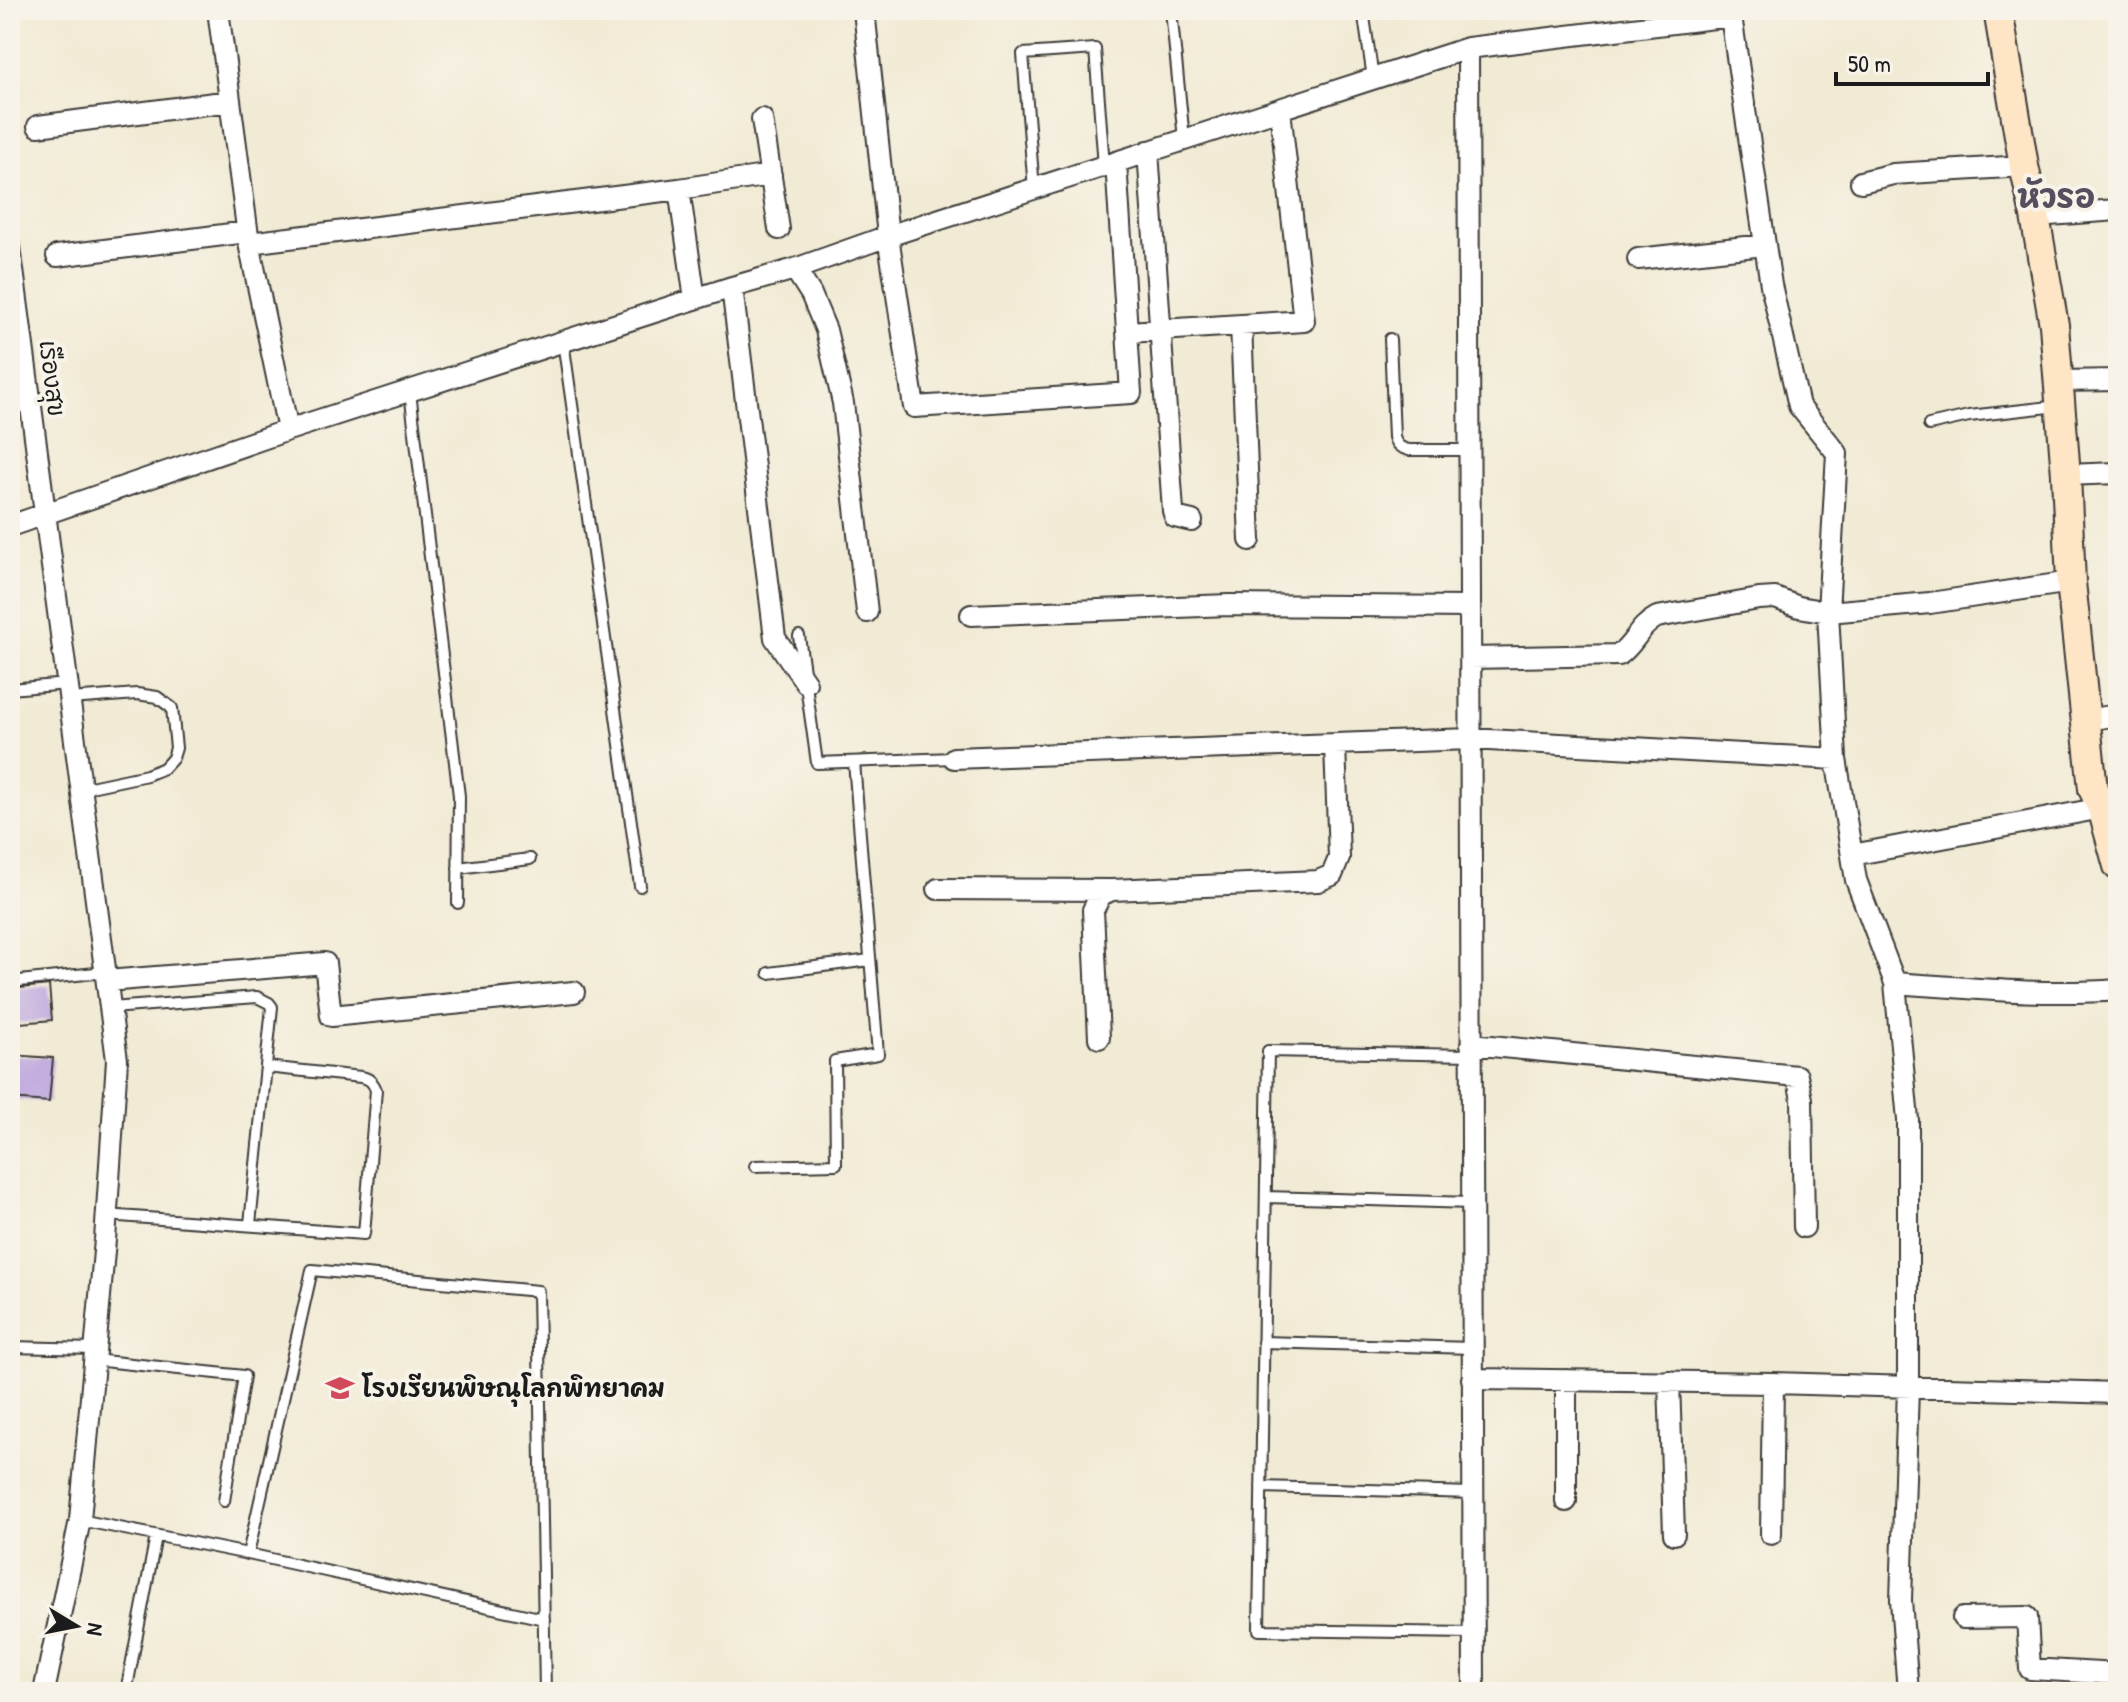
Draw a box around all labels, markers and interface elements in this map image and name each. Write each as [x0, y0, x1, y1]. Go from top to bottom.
scale bar [1836, 36, 1988, 86]
text: 50 m [1848, 47, 1891, 79]
district label: หัวรอ [2017, 175, 2095, 218]
street label: เรืองสุข [29, 338, 74, 418]
place label: โรงเรียนพิษณุโลกพิทยาคม [361, 1372, 665, 1407]
school or university icon: โรงเรียนพิษณุโลกพิทยาคม [325, 1373, 355, 1403]
north arrow [36, 1586, 116, 1666]
text: N [80, 1621, 111, 1638]

